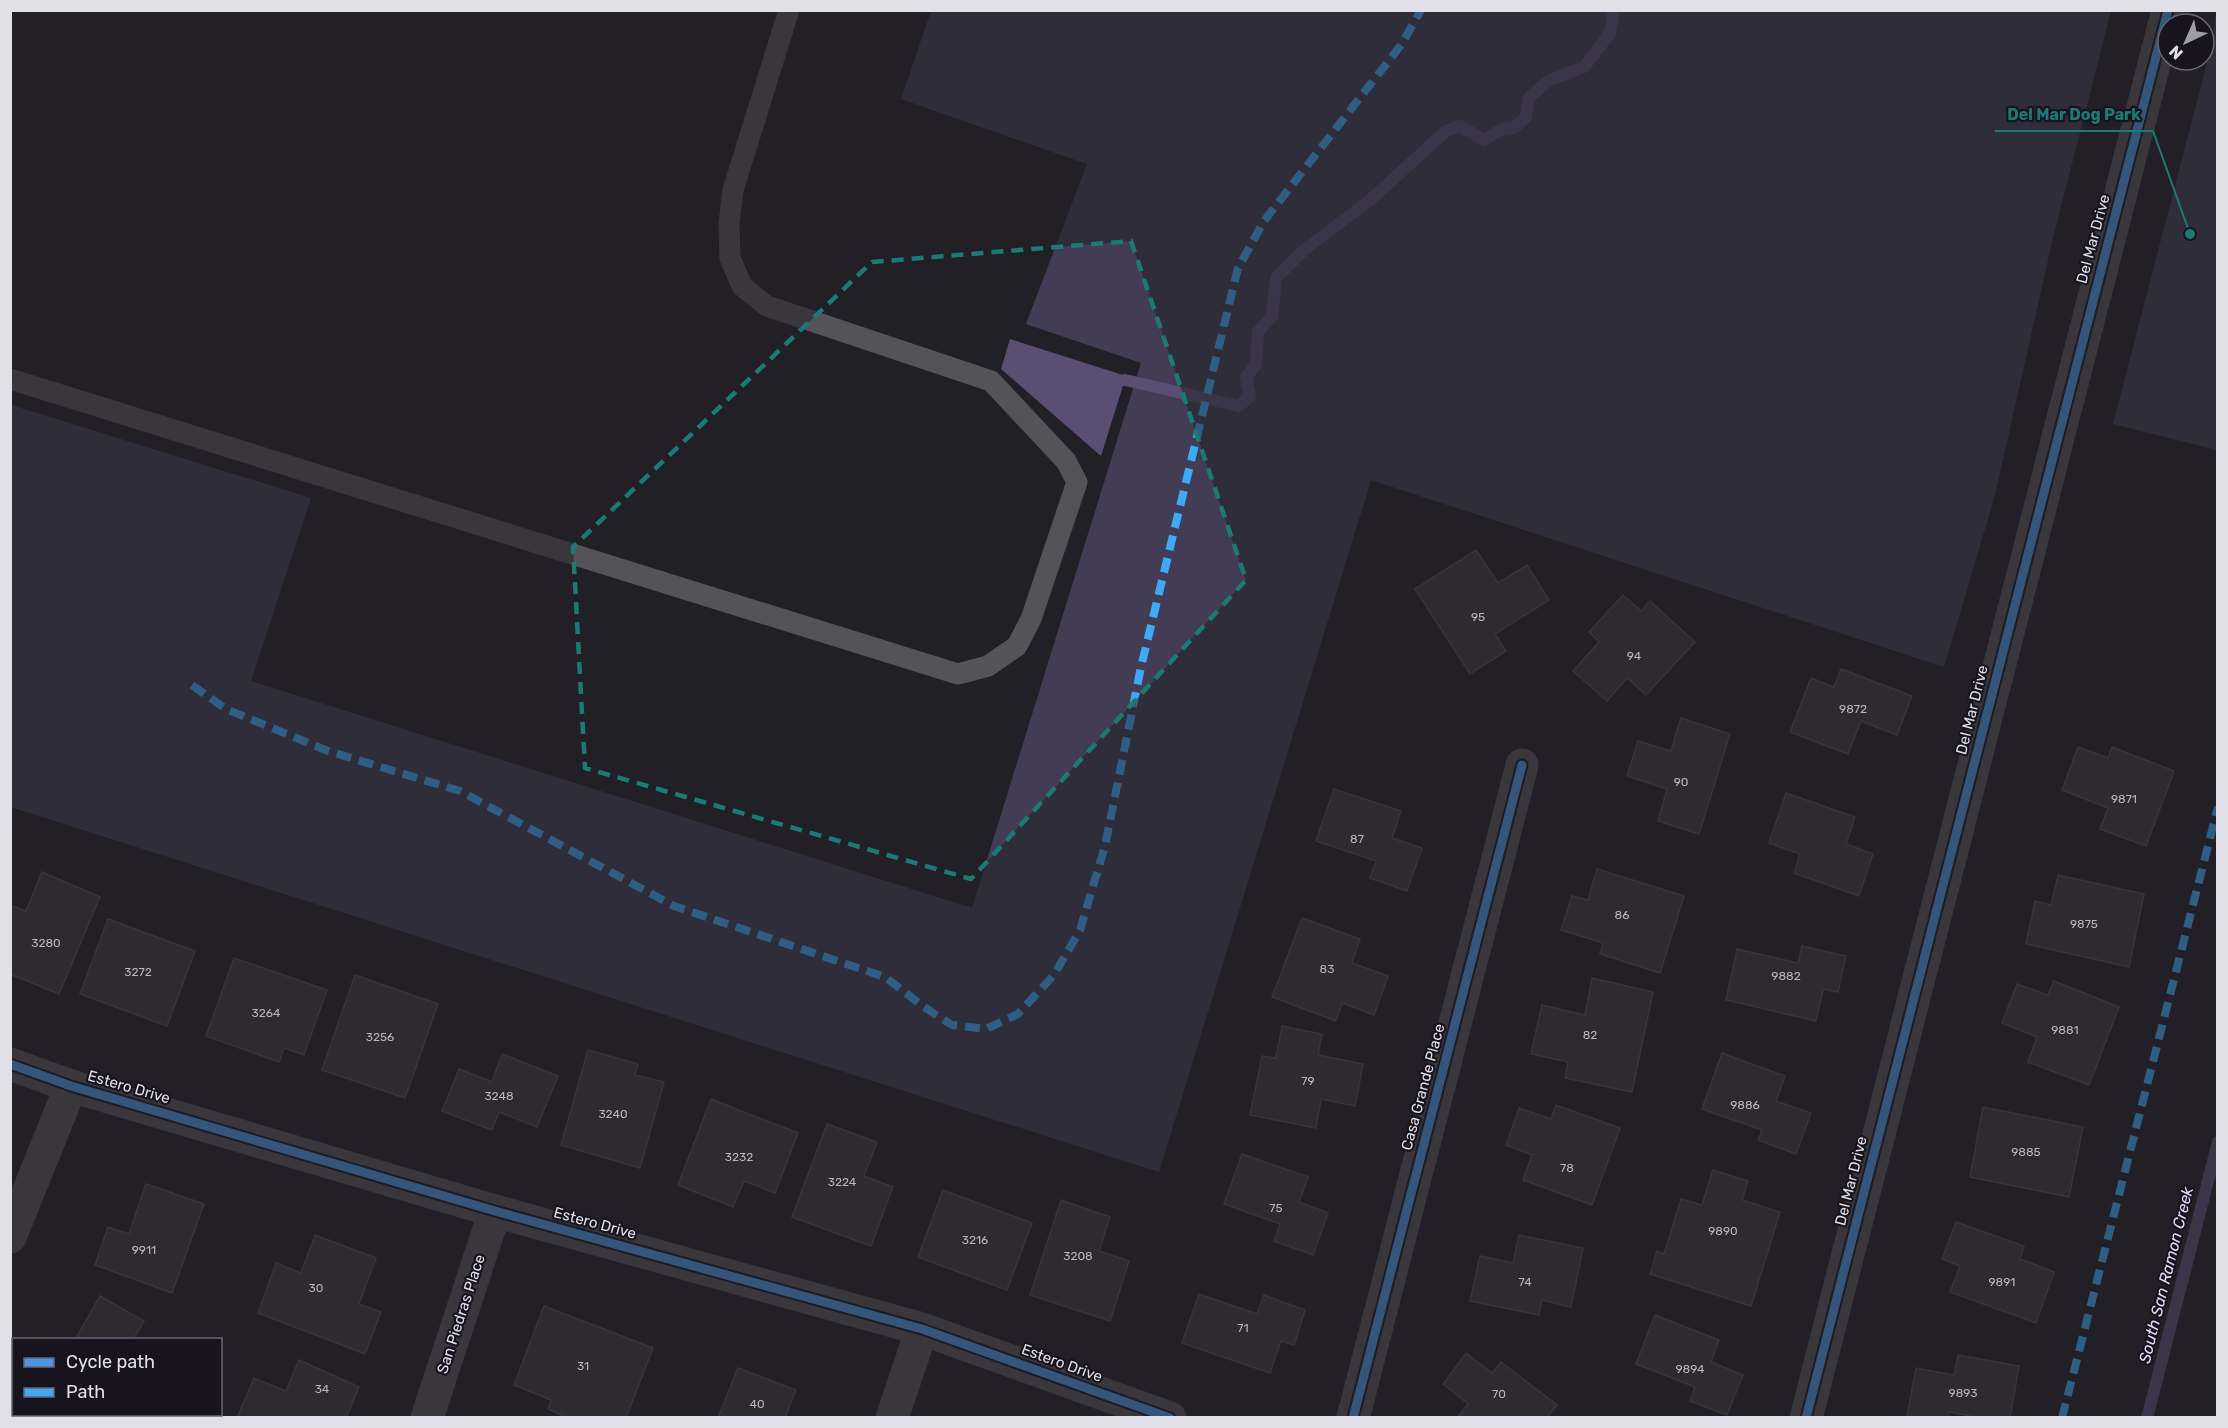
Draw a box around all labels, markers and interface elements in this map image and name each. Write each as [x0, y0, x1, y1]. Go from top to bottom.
north arrow [2156, 12, 2216, 72]
text: N [2165, 42, 2187, 63]
callout: Del Mar Dog Park [1995, 97, 2153, 131]
text: Del Mar Dog Park [2007, 105, 2141, 124]
street label: Del Mar Drive [2072, 193, 2114, 285]
house number: 95 [1471, 610, 1485, 624]
house number: 94 [1627, 649, 1642, 663]
street label: Del Mar Drive [1952, 663, 1992, 757]
house number: 9872 [1839, 702, 1867, 716]
house number: 90 [1674, 775, 1688, 789]
house number: 9871 [2111, 792, 2137, 806]
house number: 87 [1350, 832, 1364, 846]
house number: 86 [1615, 908, 1629, 922]
house number: 9875 [2070, 917, 2098, 931]
house number: 3280 [31, 936, 61, 950]
house number: 83 [1320, 962, 1334, 976]
house number: 3272 [124, 965, 152, 979]
house number: 9882 [1771, 969, 1801, 983]
house number: 3264 [252, 1006, 281, 1020]
street label: Casa Grande Place [1397, 1022, 1449, 1152]
house number: 9881 [2051, 1023, 2079, 1037]
house number: 82 [1583, 1028, 1597, 1042]
house number: 3256 [366, 1030, 394, 1044]
street label: Estero Drive [86, 1067, 172, 1107]
house number: 79 [1301, 1074, 1315, 1088]
house number: 3248 [484, 1089, 514, 1103]
house number: 9886 [1730, 1098, 1760, 1112]
house number: 3240 [598, 1107, 628, 1121]
street label: Del Mar Drive [1831, 1134, 1871, 1228]
house number: 9885 [2011, 1145, 2041, 1159]
house number: 3232 [725, 1150, 753, 1164]
house number: 78 [1560, 1161, 1574, 1175]
house number: 3224 [828, 1175, 857, 1189]
water label: South San Ramon Creek [2135, 1184, 2197, 1365]
house number: 75 [1269, 1201, 1283, 1215]
street label: Estero Drive [552, 1203, 638, 1243]
house number: 9890 [1708, 1224, 1738, 1238]
house number: 3216 [962, 1233, 988, 1247]
house number: 9911 [132, 1243, 156, 1257]
house number: 3208 [1063, 1249, 1093, 1263]
street label: San Piedras Place [433, 1252, 489, 1376]
house number: 74 [1518, 1275, 1532, 1289]
house number: 9891 [1988, 1275, 2016, 1289]
house number: 30 [309, 1281, 323, 1295]
house number: 71 [1237, 1321, 1249, 1335]
legend [12, 1338, 222, 1416]
street label: Estero Drive [1019, 1340, 1105, 1386]
text: Cycle path [66, 1351, 155, 1373]
house number: 31 [577, 1359, 589, 1373]
house number: 9894 [1675, 1362, 1705, 1376]
text: Path [66, 1381, 105, 1403]
house number: 34 [315, 1382, 330, 1396]
house number: 9893 [1949, 1386, 1977, 1400]
house number: 70 [1492, 1387, 1506, 1401]
house number: 40 [749, 1397, 765, 1411]

